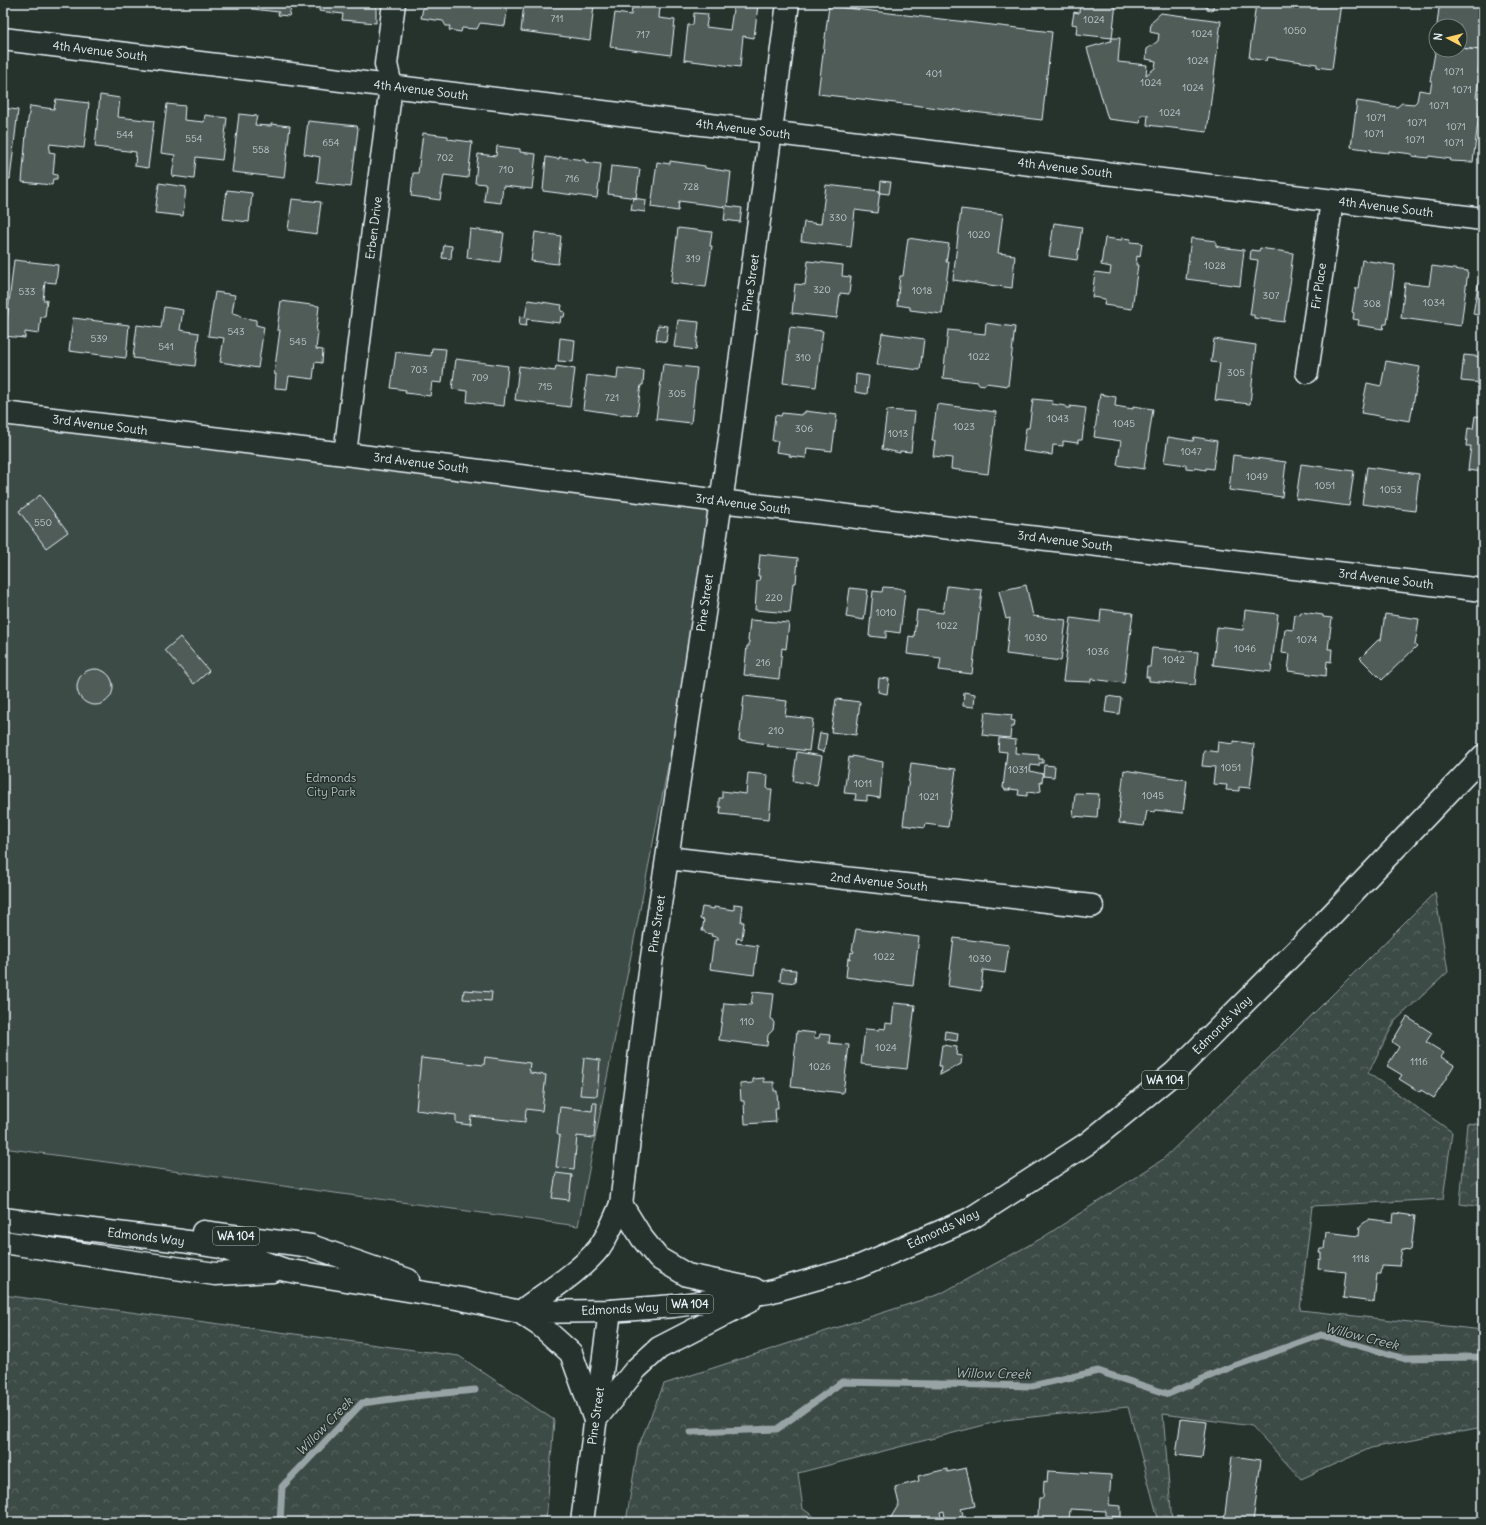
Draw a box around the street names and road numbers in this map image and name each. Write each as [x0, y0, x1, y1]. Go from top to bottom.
street label: 4th Avenue South [52, 37, 148, 64]
street label: 4th Avenue South [373, 76, 469, 103]
street label: 4th Avenue South [695, 115, 791, 142]
street label: 4th Avenue South [1017, 154, 1113, 181]
street label: 4th Avenue South [1338, 193, 1434, 220]
street label: Erben Drive [362, 196, 385, 260]
street label: Pine Street [739, 253, 762, 313]
street label: Fir Place [1308, 262, 1329, 310]
street label: 3rd Avenue South [52, 411, 149, 438]
street label: 3rd Avenue South [373, 449, 470, 476]
street label: 3rd Avenue South [695, 490, 792, 517]
street label: 3rd Avenue South [1017, 527, 1114, 554]
street label: 3rd Avenue South [1338, 565, 1435, 592]
street label: Pine Street [693, 573, 716, 633]
street label: 2nd Avenue South [830, 869, 929, 894]
street label: Pine Street [645, 894, 668, 954]
street label: Edmonds Way [1189, 992, 1254, 1057]
road number: WA 104 [1142, 1071, 1188, 1089]
street label: Edmonds Way [904, 1205, 981, 1252]
street label: Edmonds Way [107, 1224, 186, 1249]
road number: WA 104 [213, 1227, 259, 1245]
road number: WA 104 [667, 1295, 713, 1313]
street label: Edmonds Way [581, 1299, 659, 1318]
street label: Pine Street [584, 1386, 607, 1446]

